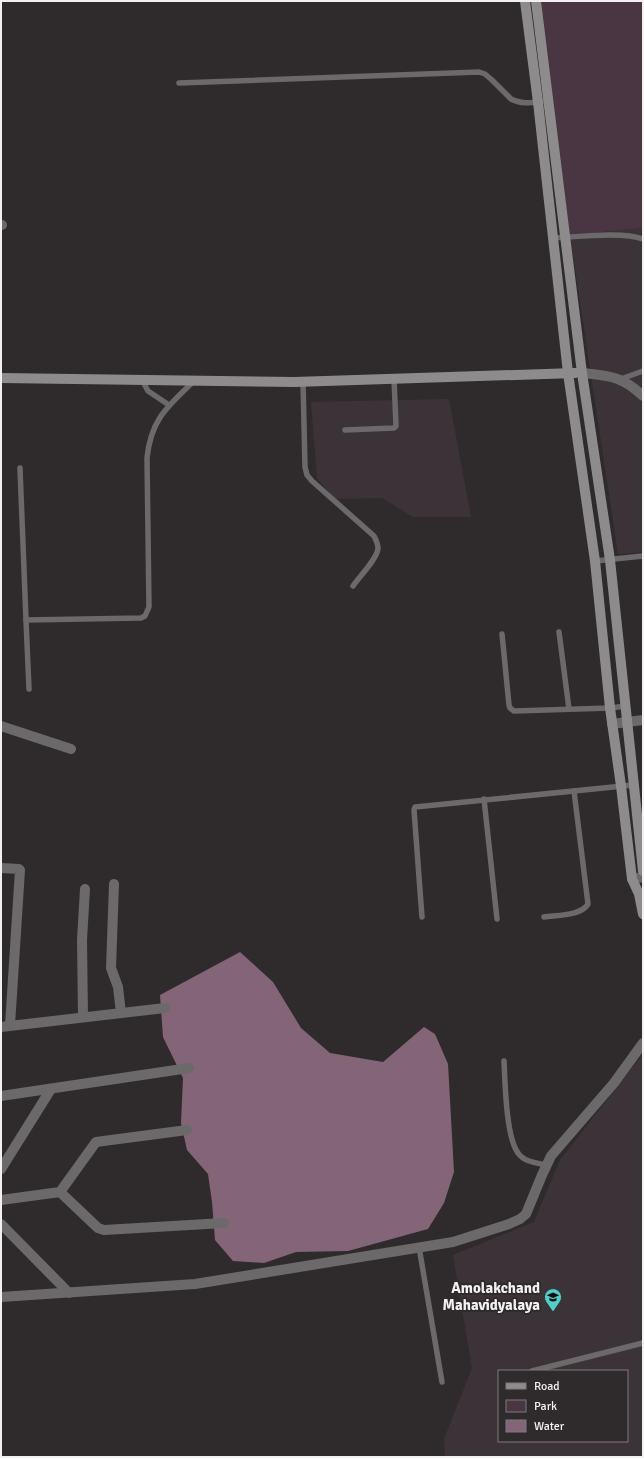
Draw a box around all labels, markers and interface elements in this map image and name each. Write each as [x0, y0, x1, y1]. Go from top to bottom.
place label: Amolakchand Mahavidyalaya [443, 1279, 540, 1314]
school or university icon: Amolakchand Mahavidyalaya [543, 1287, 563, 1312]
legend [498, 1370, 628, 1442]
text: Road [534, 1379, 560, 1394]
text: Park [534, 1399, 557, 1414]
text: Water [534, 1419, 565, 1434]

